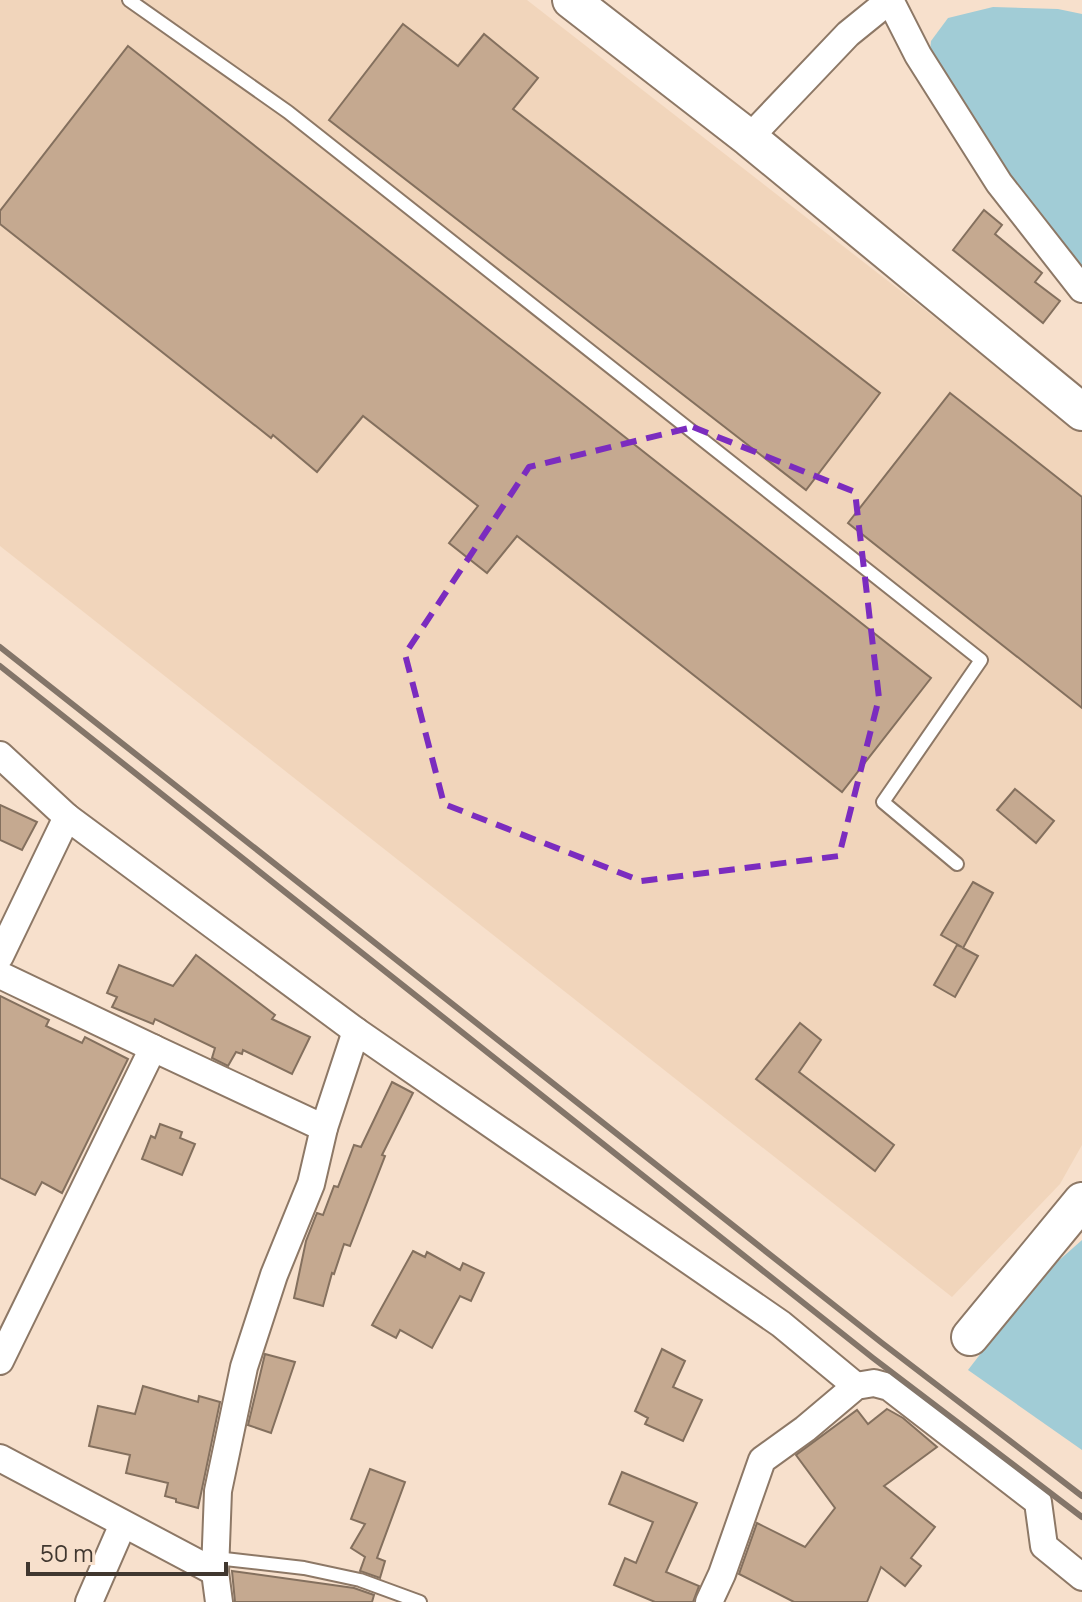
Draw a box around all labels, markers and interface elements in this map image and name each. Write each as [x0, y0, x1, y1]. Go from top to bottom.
scale bar [28, 1526, 226, 1576]
text: 50 m [40, 1536, 94, 1569]

